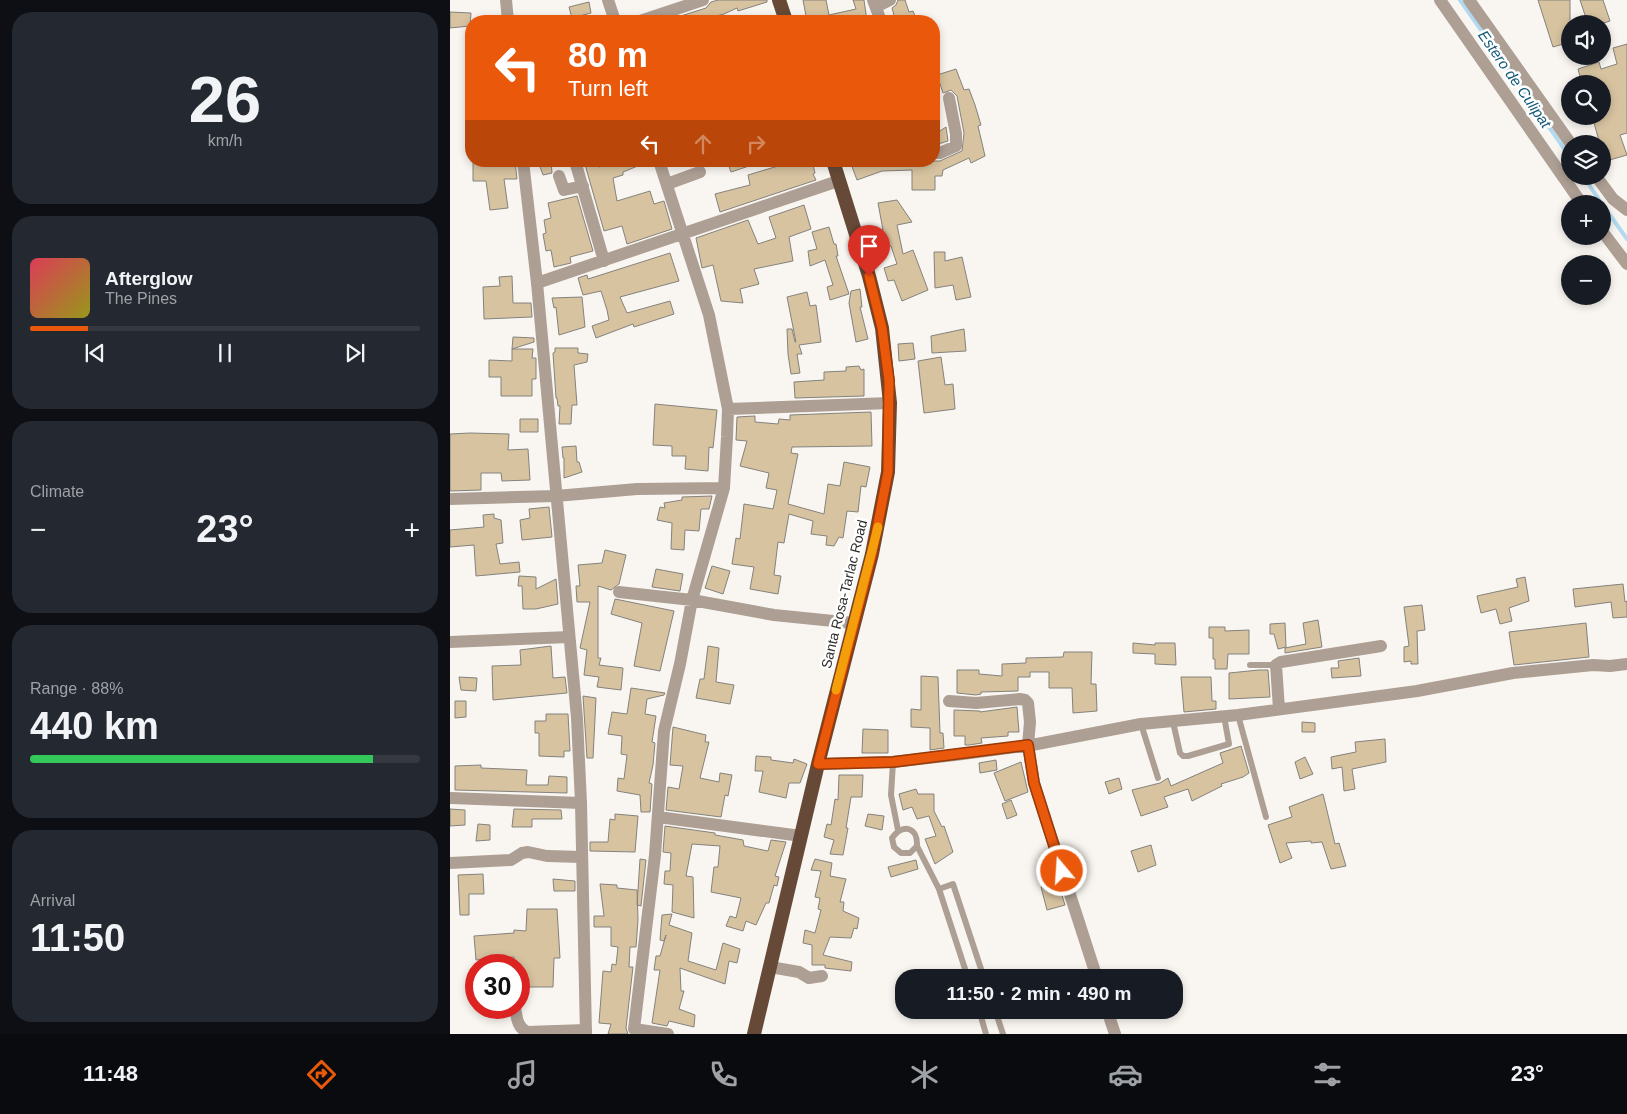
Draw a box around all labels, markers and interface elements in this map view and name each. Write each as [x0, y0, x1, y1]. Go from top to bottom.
map controls [1561, 15, 1611, 305]
button: sound [1561, 15, 1611, 65]
water label: Estero de Culipat [1475, 27, 1555, 132]
icon: left [485, 35, 550, 100]
text: 80 m [568, 35, 648, 74]
text: 26 [189, 63, 261, 136]
button: search [1561, 75, 1611, 125]
text: Turn left [568, 76, 648, 101]
icon: left [636, 130, 664, 158]
icon: ahead [689, 130, 717, 158]
icon: right [742, 130, 770, 158]
text: km/h [208, 132, 242, 149]
button: layers [1561, 135, 1611, 185]
button: + [1561, 195, 1611, 245]
pin [848, 225, 890, 276]
icon: arrive [855, 232, 883, 260]
button: − [1561, 255, 1611, 305]
text: Afterglow [105, 268, 193, 289]
text: The Pines [105, 290, 177, 307]
icon: previous [81, 339, 109, 367]
icon: pause [211, 339, 239, 367]
icon: next [341, 339, 369, 367]
text: Climate [30, 483, 84, 500]
text: 23° [196, 508, 254, 550]
text: − [30, 514, 46, 545]
text: + [404, 514, 420, 545]
street label: Santa Rosa-Tarlac Road [818, 518, 870, 670]
text: Range · 88% [30, 680, 123, 697]
text: 440 km [30, 705, 159, 747]
position arrow [1035, 844, 1087, 896]
text: Arrival [30, 892, 75, 909]
text: 11:50 [30, 917, 125, 959]
speed limit sign: 30 [465, 954, 530, 1019]
text: 11:50 · 2 min · 490 m [947, 983, 1131, 1004]
icon: directions [304, 1057, 339, 1092]
icon: music [505, 1057, 540, 1092]
icon: phone [706, 1057, 741, 1092]
icon: climate [907, 1057, 942, 1092]
icon: car [1108, 1057, 1143, 1092]
icon: filters [1310, 1057, 1345, 1092]
text: 11:48 [83, 1061, 138, 1086]
text: 23° [1511, 1061, 1544, 1086]

